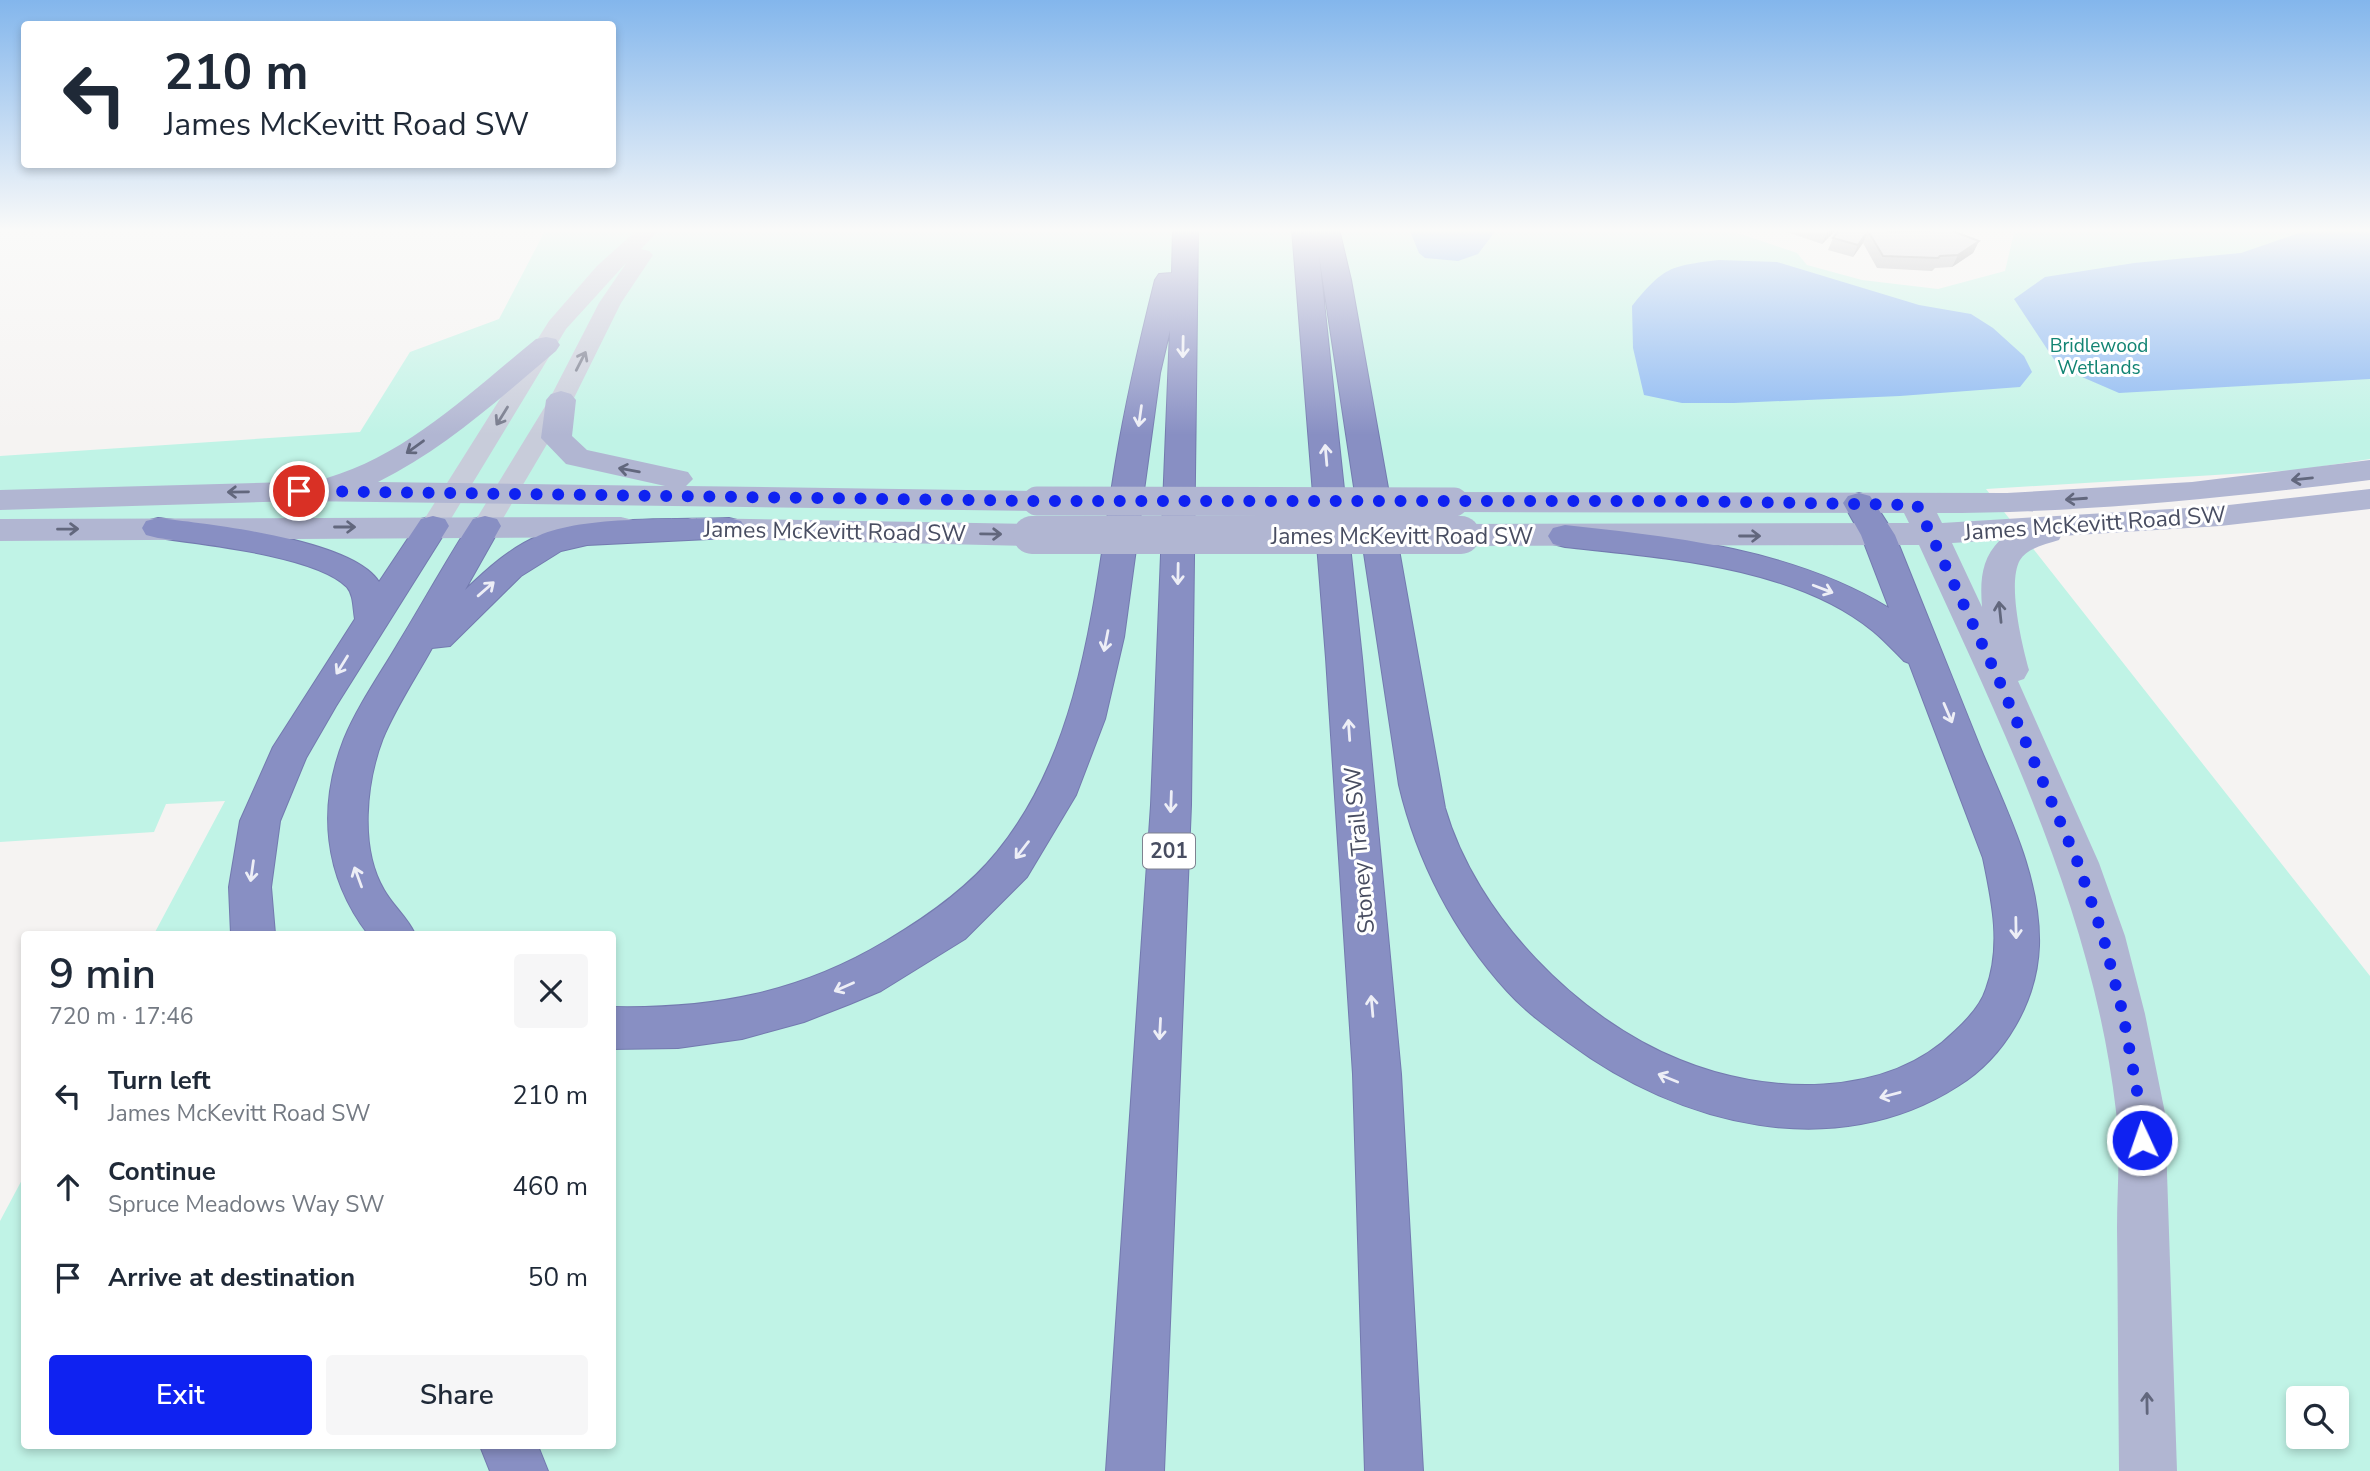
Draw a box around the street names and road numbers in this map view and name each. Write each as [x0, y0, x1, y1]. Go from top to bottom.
street label: James McKevitt Road SW [1962, 499, 2227, 548]
street label: James McKevitt Road SW [702, 514, 967, 549]
street label: James McKevitt Road SW [1270, 521, 1533, 552]
street label: Stoney Trail SW [1337, 765, 1382, 935]
road number: 201 [1143, 834, 1195, 868]

